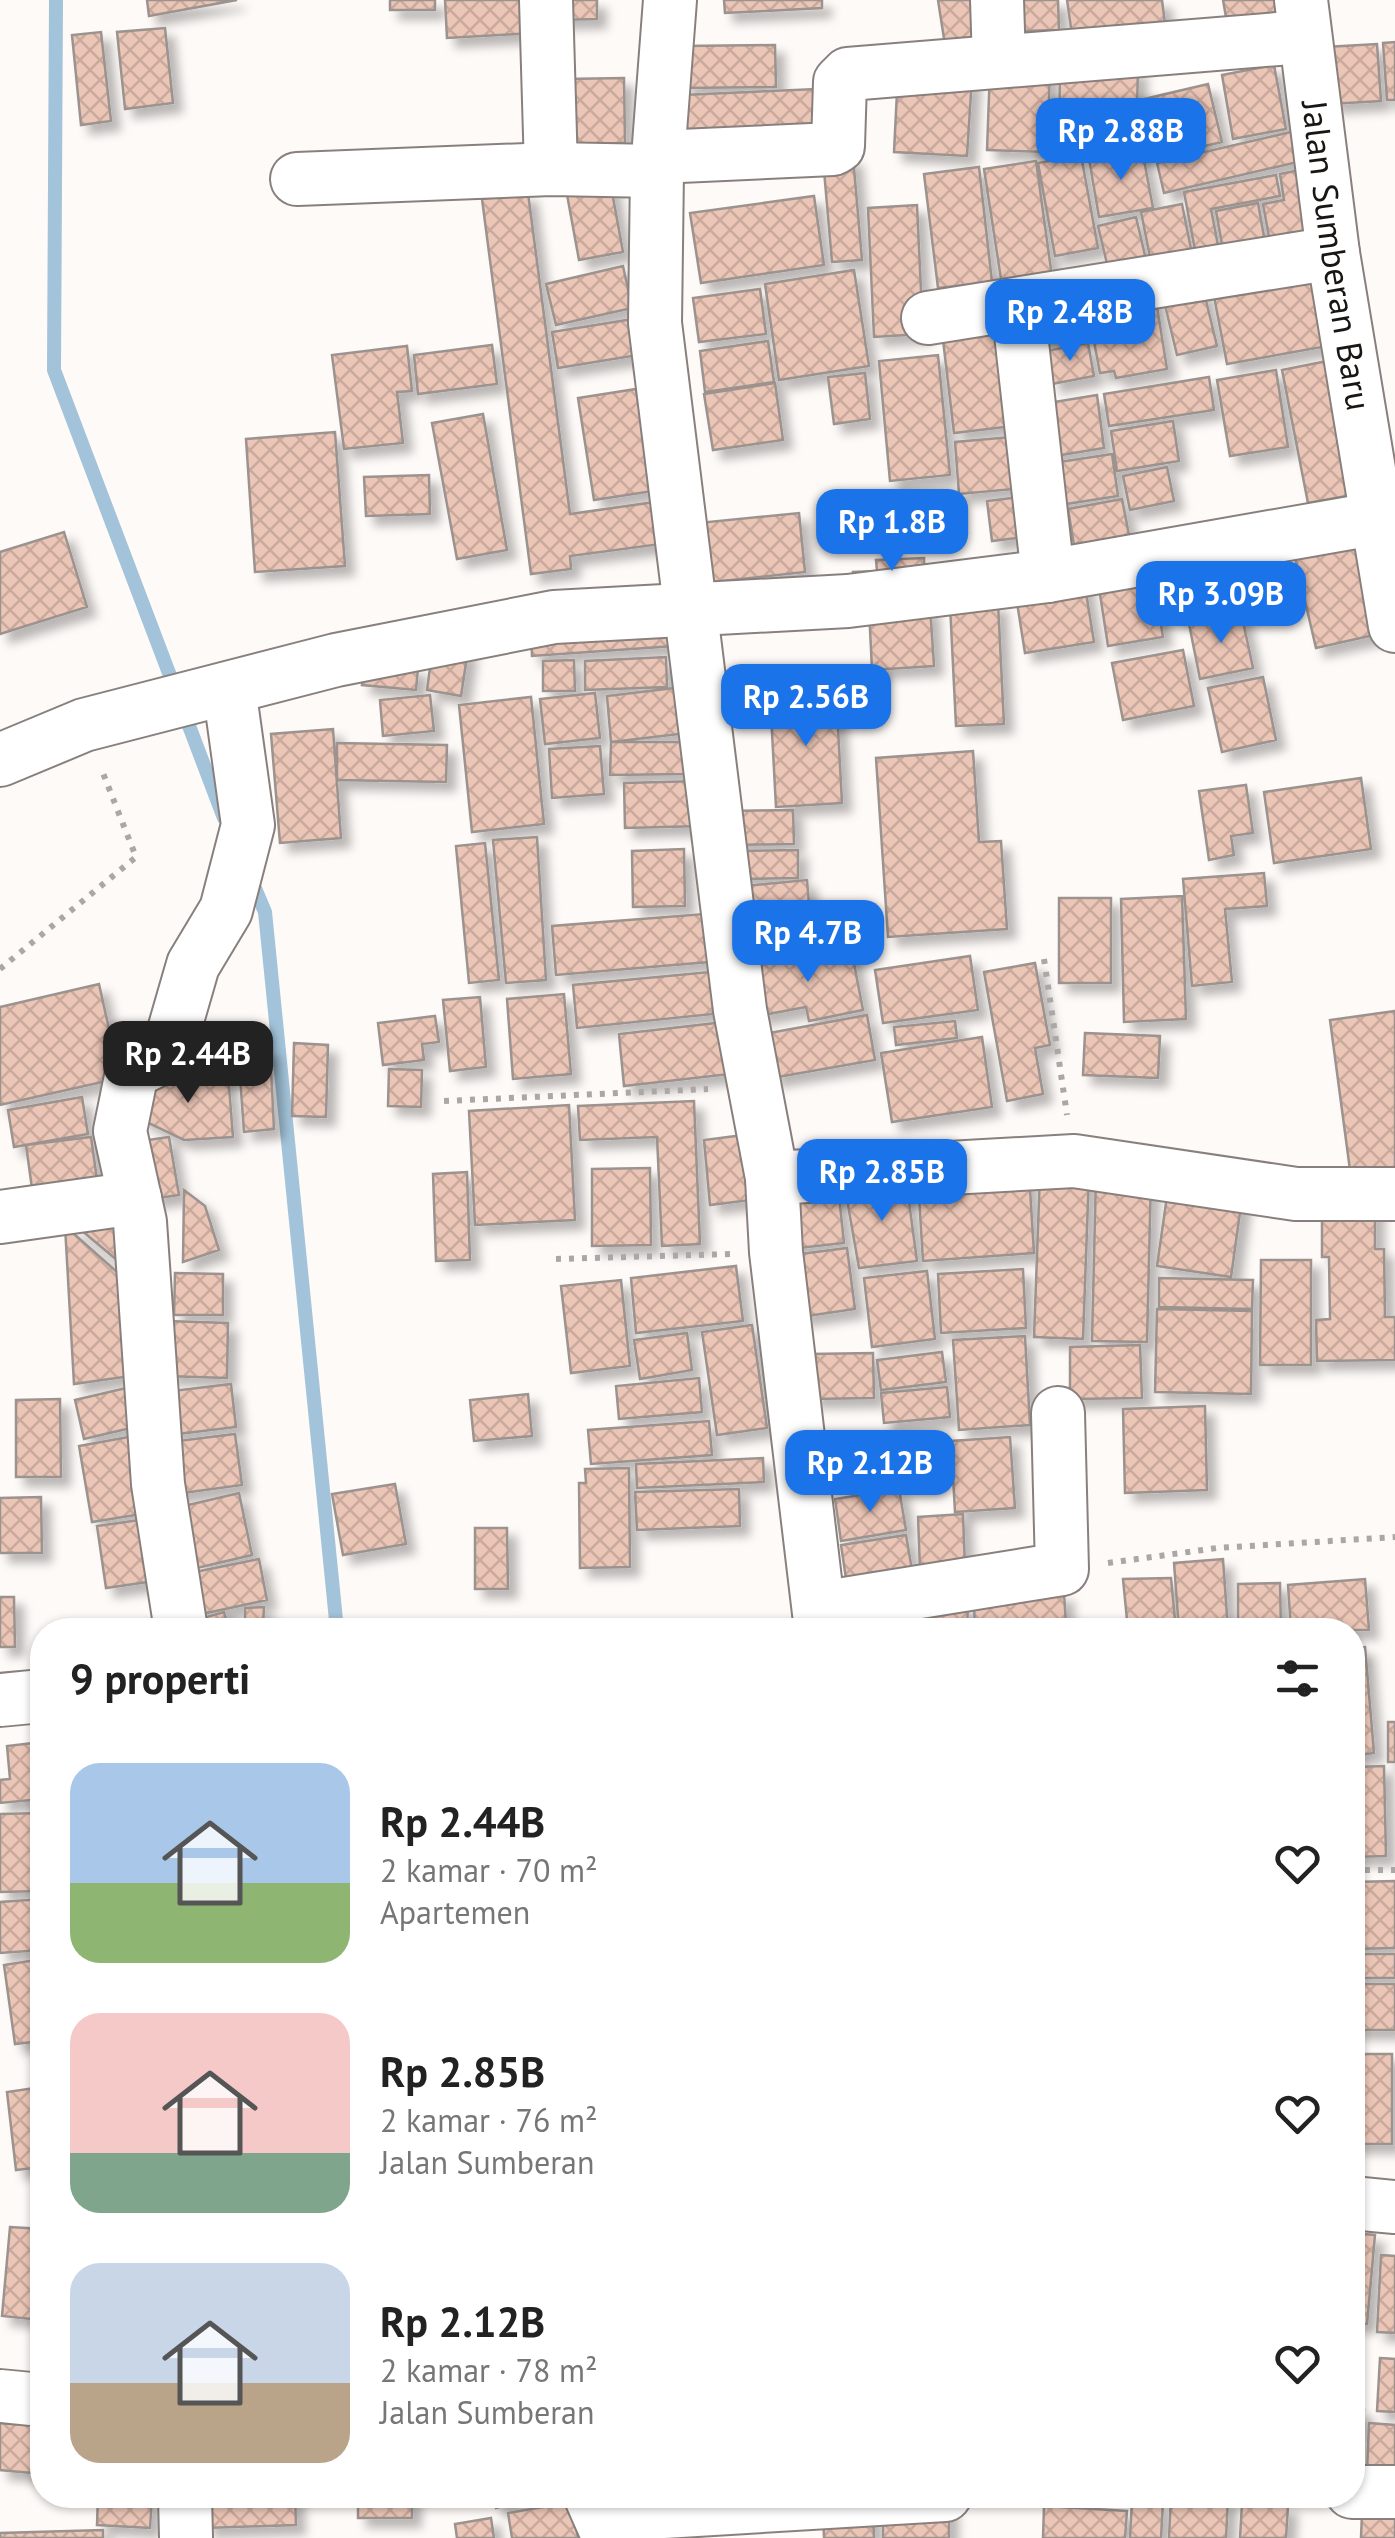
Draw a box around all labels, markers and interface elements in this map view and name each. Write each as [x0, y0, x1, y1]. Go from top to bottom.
street label: Jalan Sumberan Baru [1292, 96, 1383, 414]
pin: Rp 2.88B [1018, 98, 1224, 183]
text: Rp 2.88B [1058, 109, 1184, 151]
pin: Rp 2.48B [967, 279, 1173, 364]
text: Rp 2.48B [1007, 290, 1133, 332]
pin: Rp 1.8B [800, 489, 984, 574]
text: Rp 1.8B [838, 500, 946, 542]
pin: Rp 3.09B [1118, 561, 1324, 646]
text: Rp 3.09B [1158, 572, 1284, 614]
pin: Rp 2.56B [703, 664, 909, 749]
text: Rp 2.56B [743, 675, 869, 717]
pin: Rp 4.7B [716, 900, 900, 985]
text: Rp 4.7B [754, 911, 862, 953]
pin: Rp 2.44B [85, 1021, 291, 1106]
text: Rp 2.44B [125, 1032, 251, 1074]
pin: Rp 2.85B [779, 1139, 985, 1224]
text: Rp 2.85B [819, 1150, 945, 1192]
pin: Rp 2.12B [767, 1430, 973, 1515]
text: Rp 2.12B [807, 1441, 933, 1483]
text: 9 properti [70, 1651, 250, 1706]
icon: filters [1270, 1651, 1325, 1706]
text: Rp 2.44B [380, 1794, 545, 1849]
icon: home [150, 1803, 270, 1923]
icon: heart [1270, 1836, 1325, 1891]
text: 2 kamar · 70 m² [380, 1849, 598, 1891]
text: Apartemen [380, 1891, 530, 1933]
text: Rp 2.85B [380, 2044, 545, 2099]
icon: home [150, 2053, 270, 2173]
icon: heart [1270, 2086, 1325, 2141]
text: 2 kamar · 76 m² [380, 2099, 598, 2141]
text: Jalan Sumberan [380, 2141, 594, 2183]
text: Rp 2.12B [380, 2294, 545, 2349]
icon: home [150, 2303, 270, 2423]
icon: heart [1270, 2336, 1325, 2391]
text: 2 kamar · 78 m² [380, 2349, 598, 2391]
text: Jalan Sumberan [380, 2391, 594, 2433]

